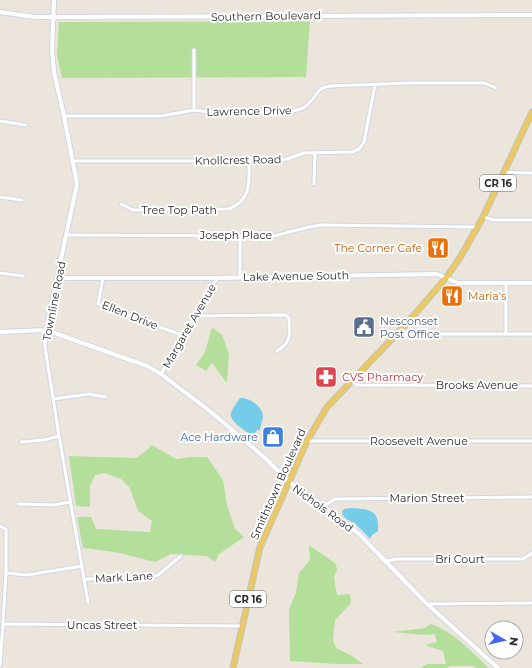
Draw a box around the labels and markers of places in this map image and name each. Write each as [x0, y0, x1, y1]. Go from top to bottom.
restaurant icon: The Corner Cafe [425, 235, 451, 261]
place label: The Corner Cafe [334, 241, 422, 255]
restaurant icon: Maria's [439, 283, 465, 309]
place label: Maria's [468, 289, 507, 303]
public building icon: Nesconset Post Office [351, 314, 377, 340]
place label: Nesconset Post Office [380, 314, 440, 341]
pharmacy icon: CVS Pharmacy [313, 364, 339, 390]
place label: CVS Pharmacy [342, 370, 423, 384]
shop icon: Ace Hardware [260, 424, 286, 450]
place label: Ace Hardware [181, 430, 258, 444]

